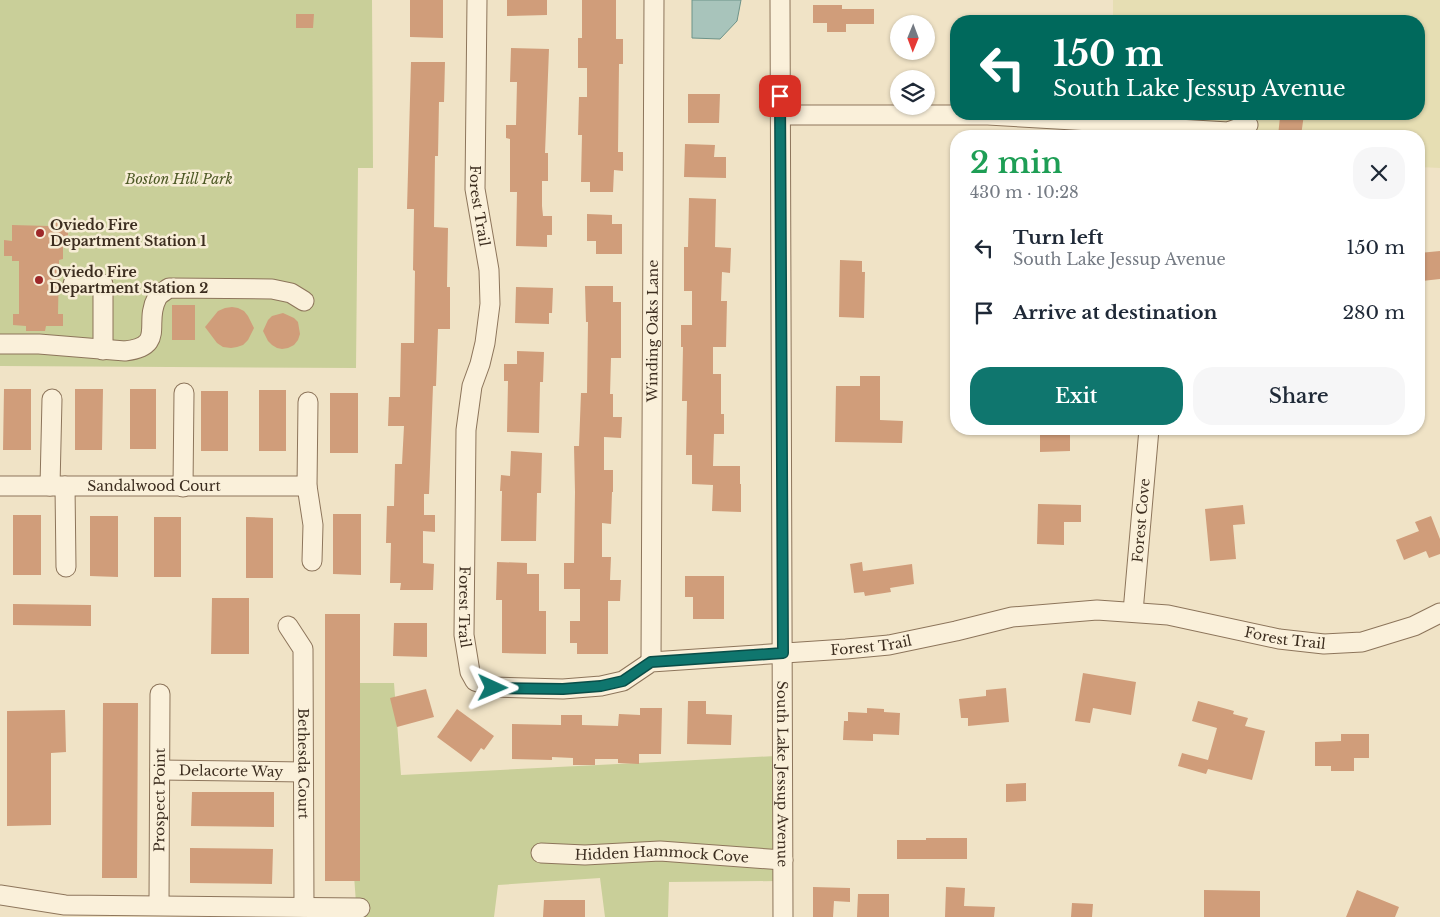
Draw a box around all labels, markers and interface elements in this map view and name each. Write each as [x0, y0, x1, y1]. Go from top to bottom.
north arrow [890, 15, 935, 60]
map controls [890, 15, 935, 115]
text: 150 m [1053, 32, 1164, 75]
icon: left [970, 35, 1035, 100]
button: layers [890, 70, 935, 115]
pin [759, 75, 801, 117]
text: South Lake Jessup Avenue [1053, 75, 1346, 102]
icon: arrive [766, 82, 794, 110]
text: 2 min [970, 144, 1062, 181]
button: close [1353, 147, 1405, 199]
street label: Forest Trail [466, 165, 494, 248]
park label: Boston Hill Park [124, 170, 233, 188]
text: 430 m · 10:28 [970, 182, 1079, 202]
place label: Oviedo Fire Department Station 1 [50, 216, 206, 250]
text: Turn left [1013, 226, 1104, 249]
marker: Oviedo Fire Department Station 1 [34, 227, 46, 239]
icon: left [970, 234, 998, 262]
text: 150 m [1346, 236, 1405, 259]
text: South Lake Jessup Avenue [1013, 249, 1226, 269]
street label: Winding Oaks Lane [643, 260, 662, 403]
place label: Oviedo Fire Department Station 2 [49, 263, 208, 297]
marker: Oviedo Fire Department Station 2 [33, 274, 45, 286]
icon: arrive [970, 299, 998, 327]
text: Arrive at destination [1013, 301, 1217, 324]
text: 280 m [1342, 301, 1405, 324]
button: Exit [970, 367, 1183, 425]
button: Share [1193, 367, 1405, 425]
street label: Sandalwood Court [87, 477, 221, 495]
street label: Forest Cove [1128, 477, 1154, 563]
street label: Forest Trail [455, 566, 475, 650]
street label: Forest Trail [1243, 623, 1327, 653]
street label: Forest Trail [830, 631, 914, 659]
position arrow [466, 661, 518, 713]
street label: South Lake Jessup Avenue [773, 681, 792, 867]
street label: Bethesda Court [294, 708, 313, 820]
street label: Prospect Point [150, 747, 169, 852]
street label: Delacorte Way [179, 761, 283, 781]
street label: Hidden Hammock Cove [574, 842, 750, 866]

